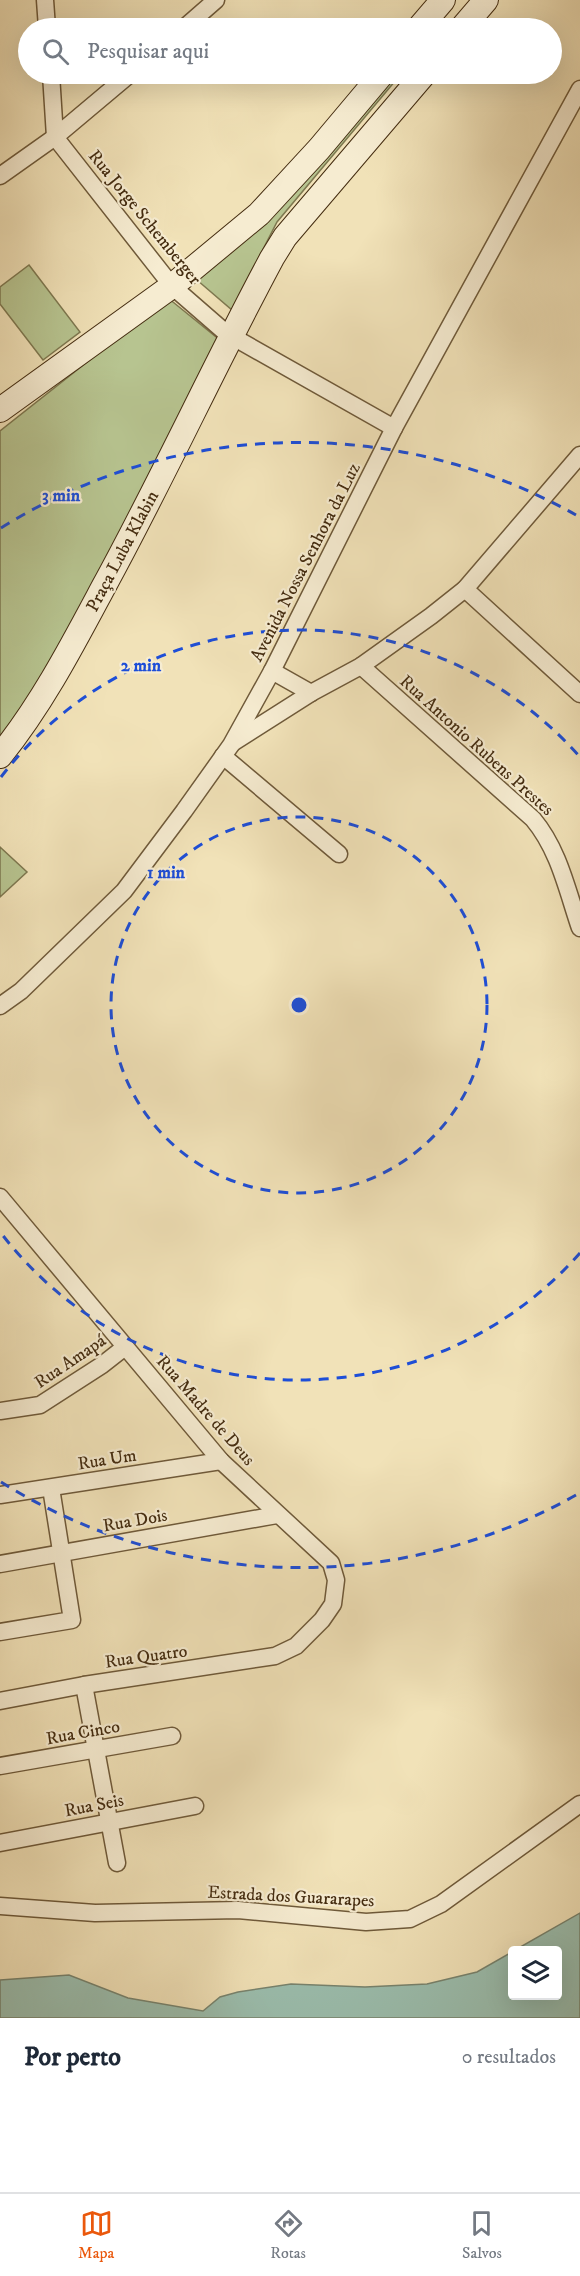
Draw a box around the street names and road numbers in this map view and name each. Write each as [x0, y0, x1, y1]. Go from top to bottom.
street label: Rua Jorge Schemberger [83, 146, 206, 290]
street label: Avenida Nossa Senhora da Luz [246, 459, 366, 666]
street label: Praça Luba Klabin [82, 487, 164, 616]
street label: Rua Antonio Rubens Prestes [395, 671, 558, 821]
street label: Rua Amapá [31, 1330, 111, 1394]
street label: Rua Madre de Deus [151, 1351, 259, 1470]
street label: Rua Um [76, 1444, 138, 1475]
street label: Rua Dois [101, 1505, 169, 1537]
street label: Rua Quatro [103, 1640, 189, 1674]
street label: Rua Cinco [45, 1716, 122, 1750]
street label: Rua Seis [63, 1789, 126, 1822]
street label: Estrada dos Guararapes [207, 1882, 375, 1912]

